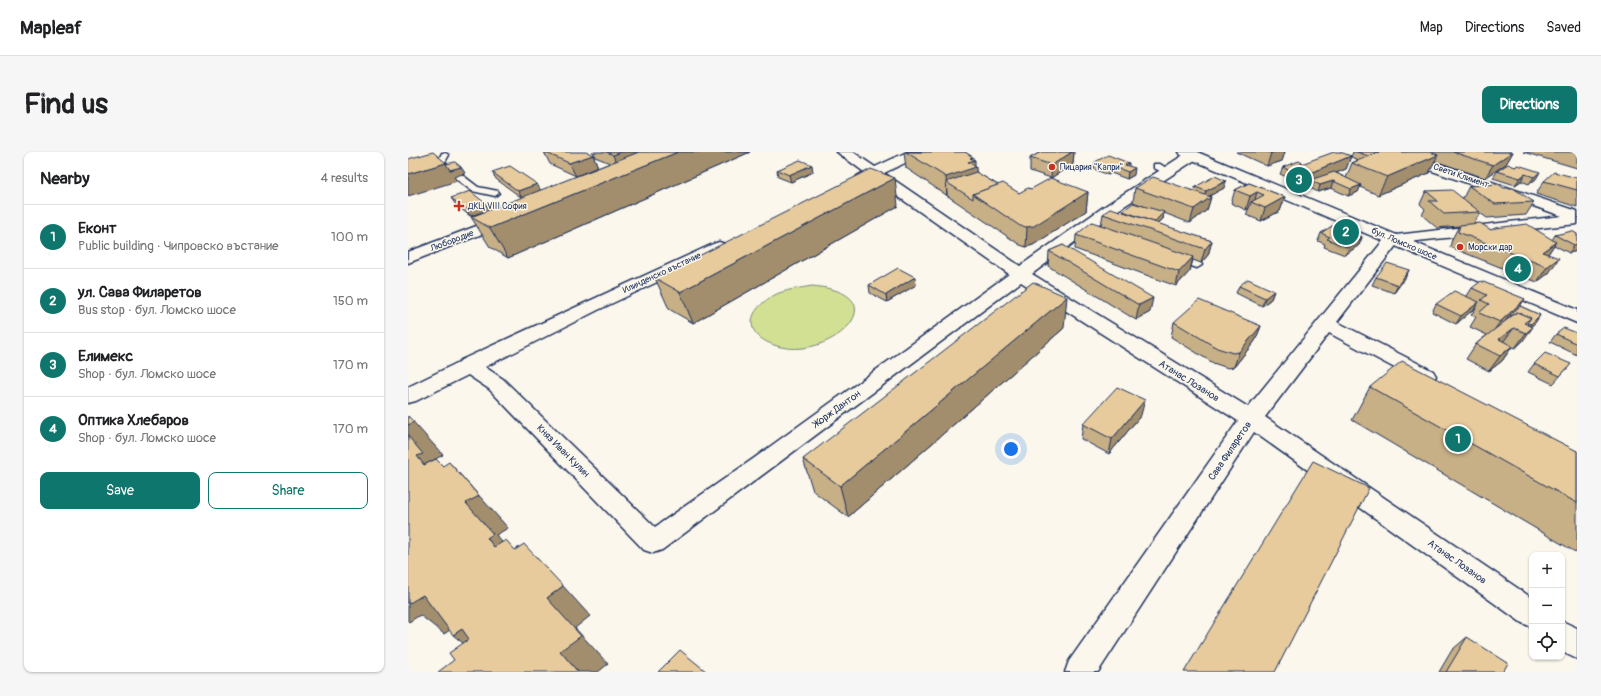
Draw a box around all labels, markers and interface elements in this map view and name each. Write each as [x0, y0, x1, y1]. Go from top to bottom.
text: Mapleaf [20, 16, 82, 40]
text: Map [1420, 19, 1443, 36]
text: Directions [1465, 19, 1524, 36]
text: Saved [1546, 19, 1581, 36]
button: Directions [1482, 86, 1577, 123]
text: Find us [24, 87, 108, 122]
street label: Свети Климент [1432, 161, 1491, 191]
marker: Пицария "Капри" [1047, 162, 1057, 172]
place label: Пицария "Капри" [1060, 162, 1123, 173]
pin: 3 [1286, 165, 1312, 195]
text: Nearby [40, 168, 89, 189]
text: 4 results [321, 170, 368, 186]
marker: ДКЦ VIII София [453, 200, 465, 212]
place label: ДКЦ VIII София [467, 201, 527, 212]
pin: 2 [1333, 217, 1359, 247]
text: Еконт [78, 219, 117, 238]
street label: бул. Ломско шосе [1370, 225, 1439, 263]
street label: Любородие [428, 228, 476, 255]
text: 1 [50, 229, 56, 245]
text: 100 m [331, 229, 368, 245]
text: Public building · Чипровско въстание [78, 238, 278, 254]
marker: Морски дар [1455, 242, 1465, 252]
place label: Морски дар [1468, 242, 1513, 253]
street label: Илинденско въстание [621, 250, 703, 296]
pin: 4 [1505, 254, 1531, 284]
text: ул. Сава Филаретов [78, 283, 202, 302]
text: 2 [49, 293, 57, 309]
text: 150 m [333, 293, 368, 309]
text: Bus stop · бул. Ломско шосе [78, 302, 236, 318]
text: Елимекс [78, 347, 133, 366]
text: 3 [49, 357, 57, 373]
text: 170 m [333, 357, 368, 373]
street label: Атанас Лозанов [1156, 358, 1222, 404]
text: Shop · бул. Ломско шосе [78, 366, 216, 382]
street label: Жорж Дантон [809, 388, 863, 431]
text: Оптика Хлебаров [78, 411, 189, 430]
street label: Сава Филаретов [1206, 419, 1254, 483]
text: 4 [49, 421, 57, 437]
text: 170 m [333, 421, 368, 437]
street label: Княз Иван Кулин [534, 422, 592, 480]
pin: 1 [1445, 424, 1471, 454]
text: Shop · бул. Ломско шосе [78, 430, 216, 446]
your location [1001, 439, 1021, 459]
button: Save [40, 472, 200, 509]
button: Share [208, 472, 368, 509]
street label: Атанас Лозанов [1425, 537, 1489, 587]
map controls [1529, 552, 1565, 660]
button: + [1529, 552, 1565, 588]
button: − [1529, 588, 1565, 624]
button: locate [1529, 624, 1565, 660]

